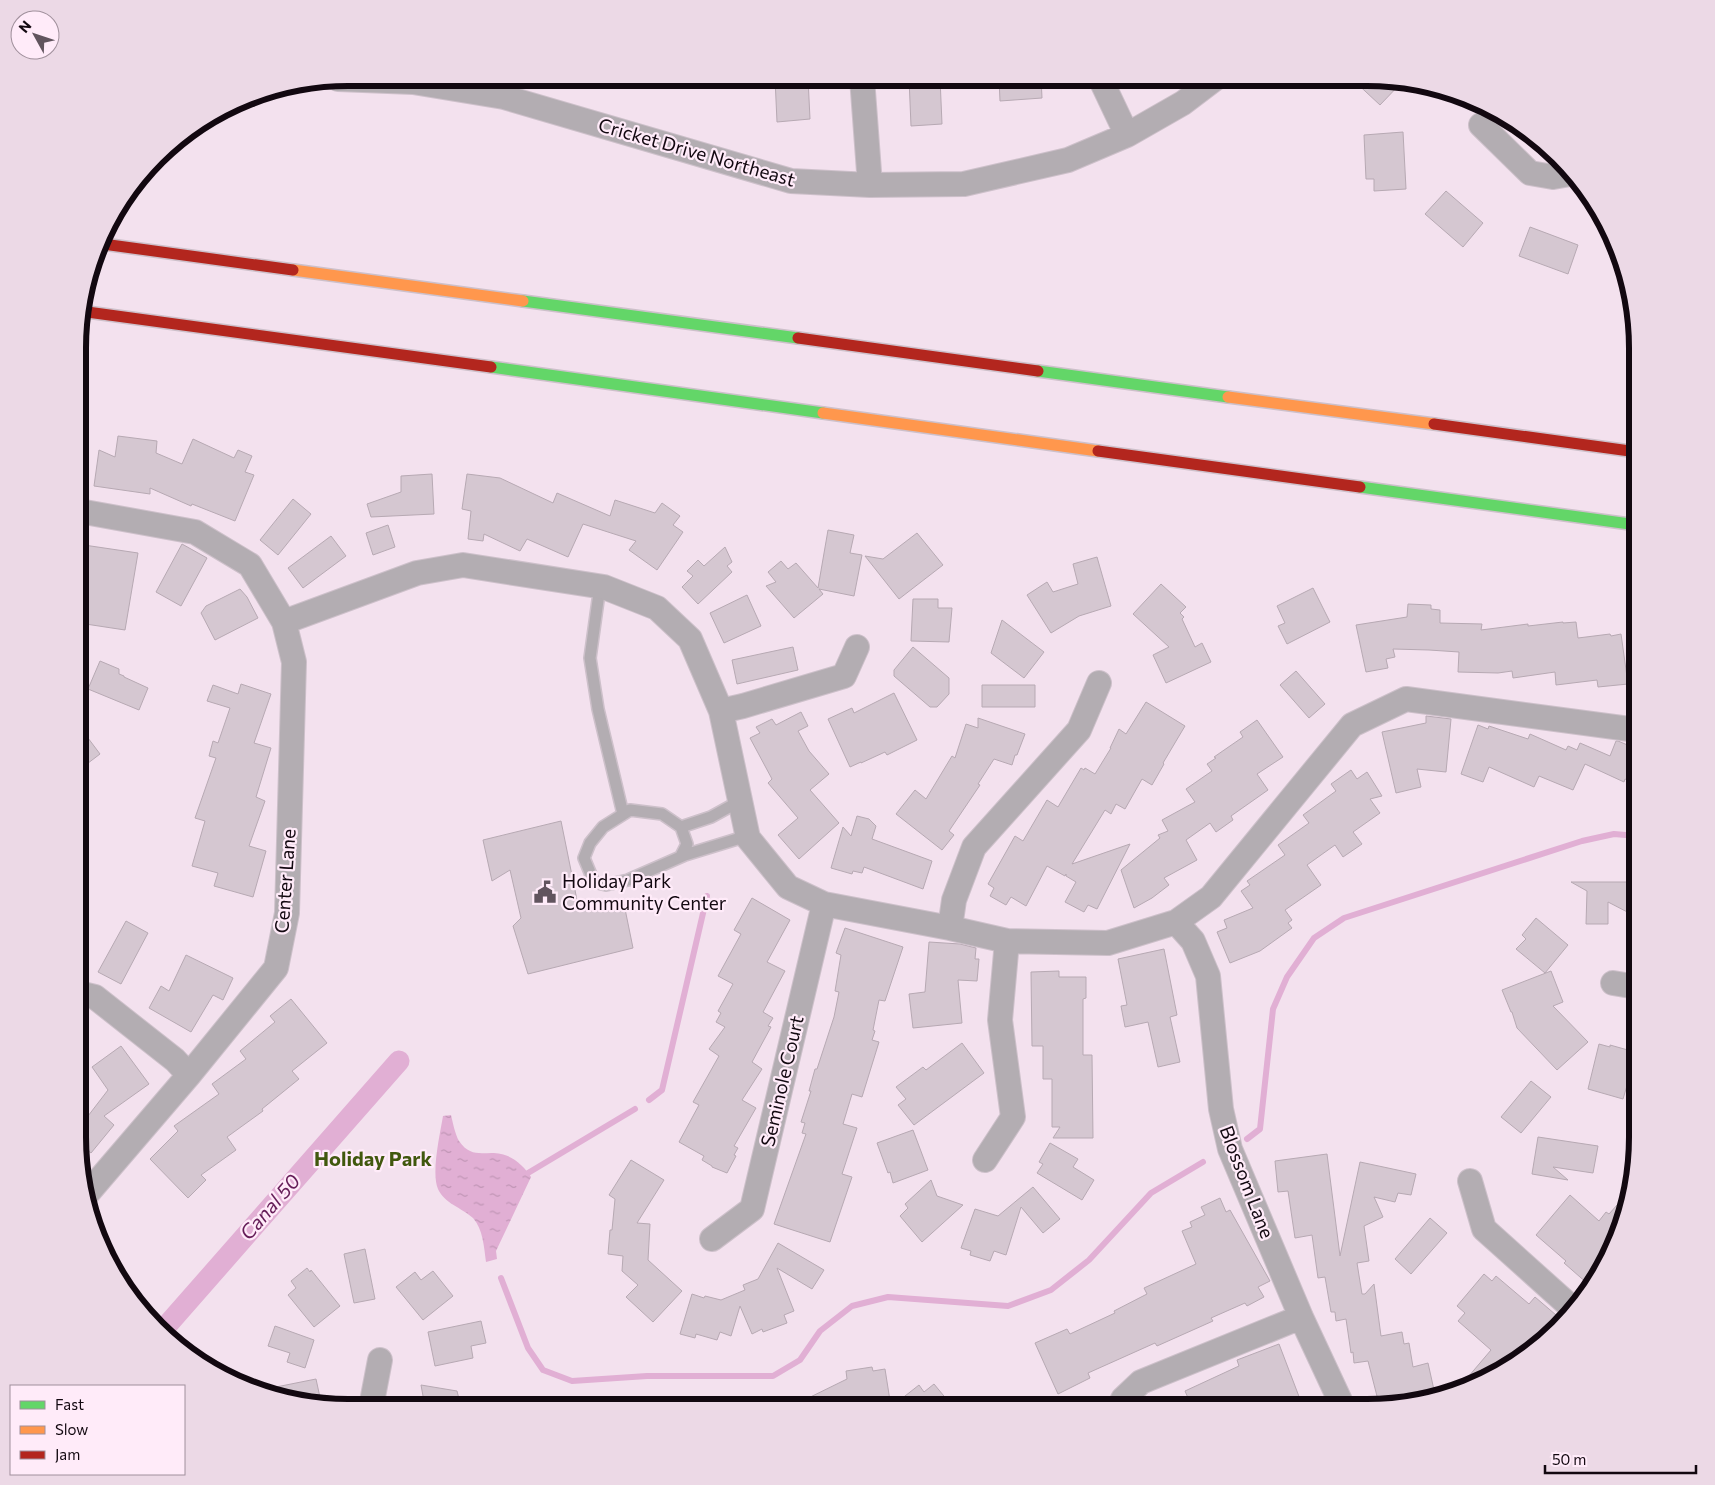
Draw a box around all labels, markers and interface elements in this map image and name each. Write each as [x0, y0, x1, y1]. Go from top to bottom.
north arrow [10, 10, 60, 60]
text: N [15, 17, 35, 36]
street label: Cricket Drive Northeast [596, 112, 799, 191]
street label: Center Lane [269, 828, 300, 934]
place label: Holiday Park Community Center [562, 869, 727, 914]
public building icon: Holiday Park Community Center [532, 879, 558, 905]
street label: Seminole Court [755, 1013, 808, 1149]
street label: Blossom Lane [1215, 1122, 1279, 1241]
district label: Holiday Park [314, 1146, 433, 1170]
water label: Canal 50 [234, 1168, 304, 1244]
legend [10, 1385, 185, 1475]
text: Fast [55, 1395, 84, 1413]
text: Slow [55, 1420, 88, 1438]
scale bar [1545, 1442, 1696, 1474]
text: Jam [55, 1445, 80, 1463]
text: 50 m [1552, 1450, 1586, 1468]

